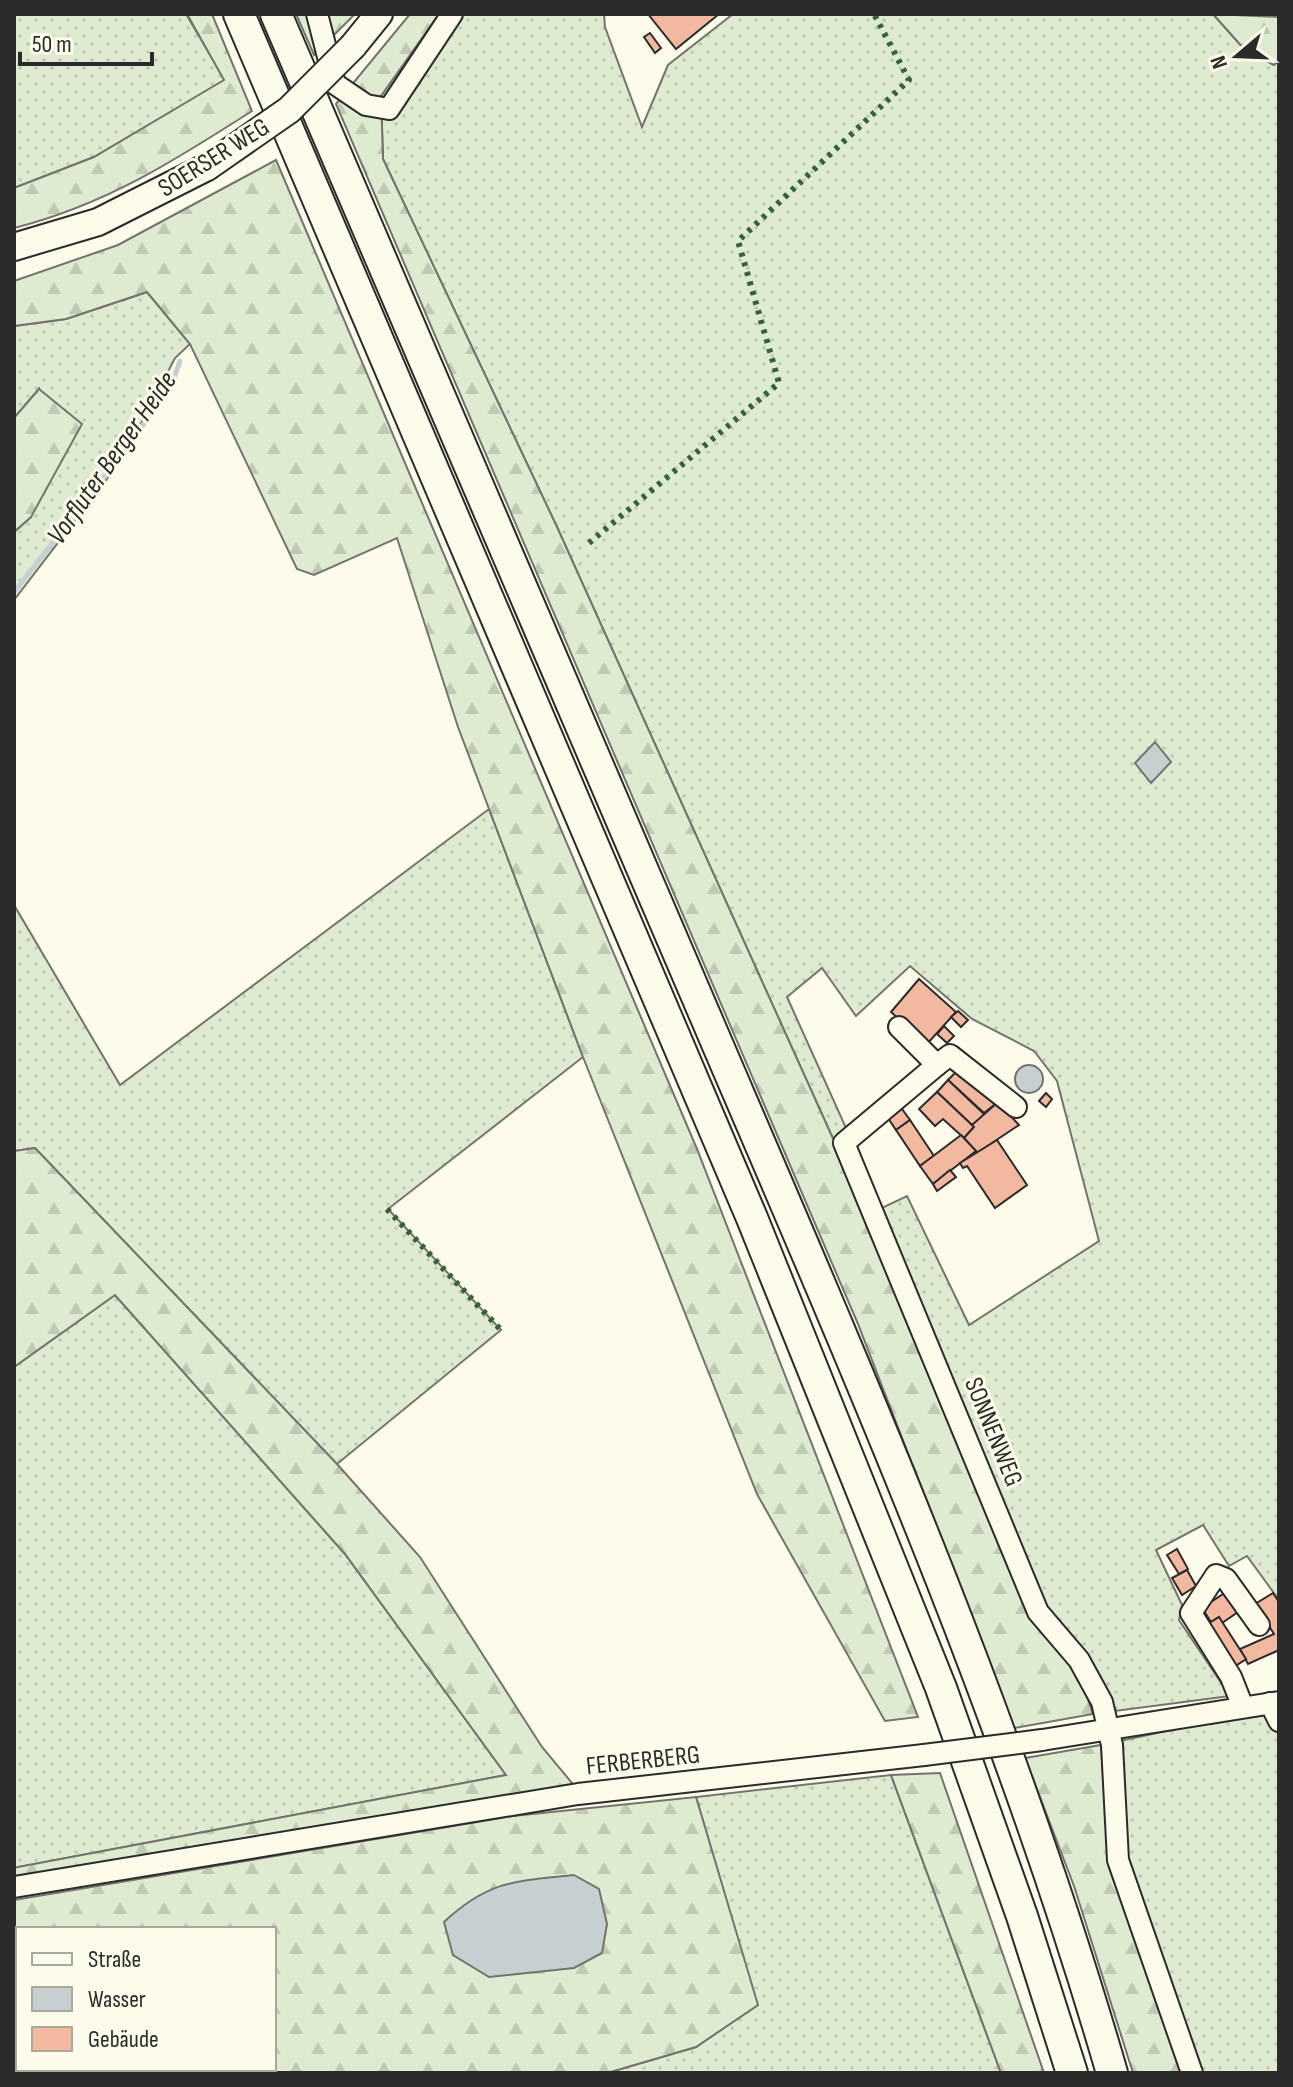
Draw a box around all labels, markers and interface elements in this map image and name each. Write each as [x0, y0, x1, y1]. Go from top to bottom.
scale bar [20, 16, 152, 66]
north arrow [1197, 16, 1277, 96]
text: 50 m [32, 30, 72, 59]
text: N [1205, 52, 1234, 72]
street label: SOERSER WEG [153, 112, 275, 204]
water label: Vorfluter Berger Heide [40, 365, 184, 551]
street label: SONNENWEG [957, 1373, 1029, 1491]
street label: FERBERBERG [584, 1740, 702, 1782]
legend [16, 1927, 276, 2071]
text: Straße [88, 1945, 141, 1974]
text: Wasser [88, 1985, 146, 2014]
text: Gebäude [88, 2025, 159, 2054]

